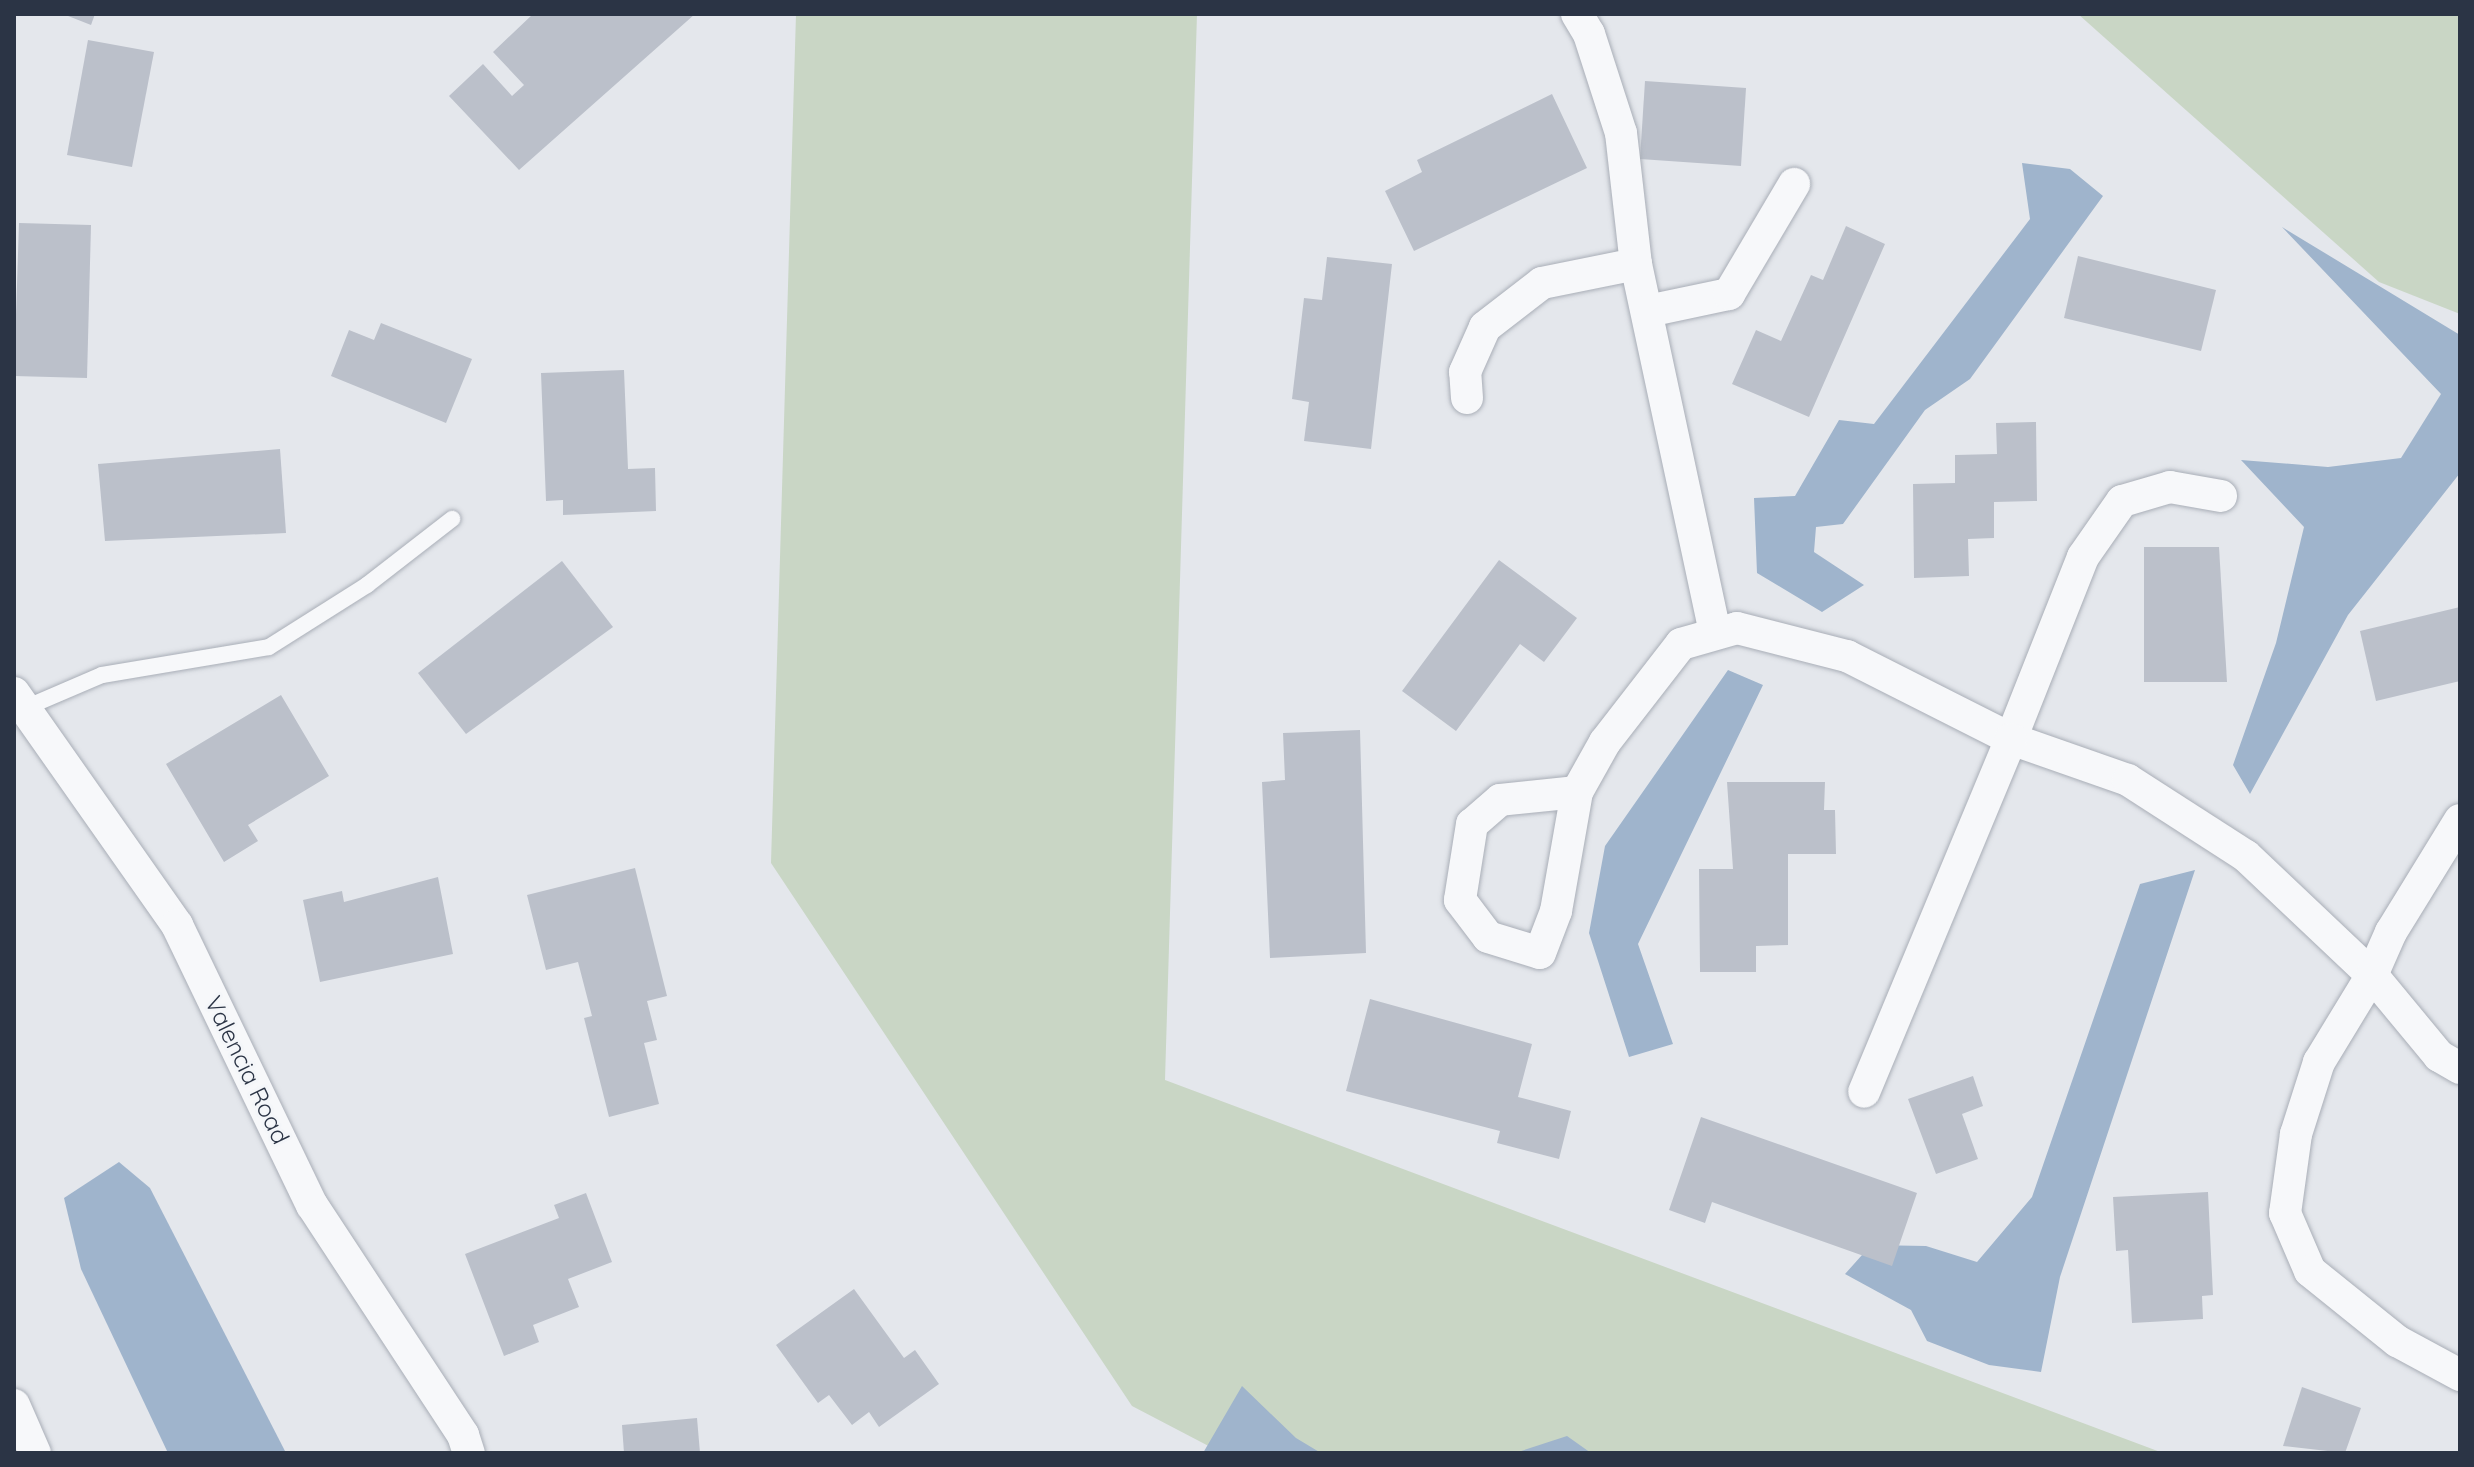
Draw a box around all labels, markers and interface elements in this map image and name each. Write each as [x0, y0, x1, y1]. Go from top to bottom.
street label: Valencia Road [199, 991, 295, 1149]

